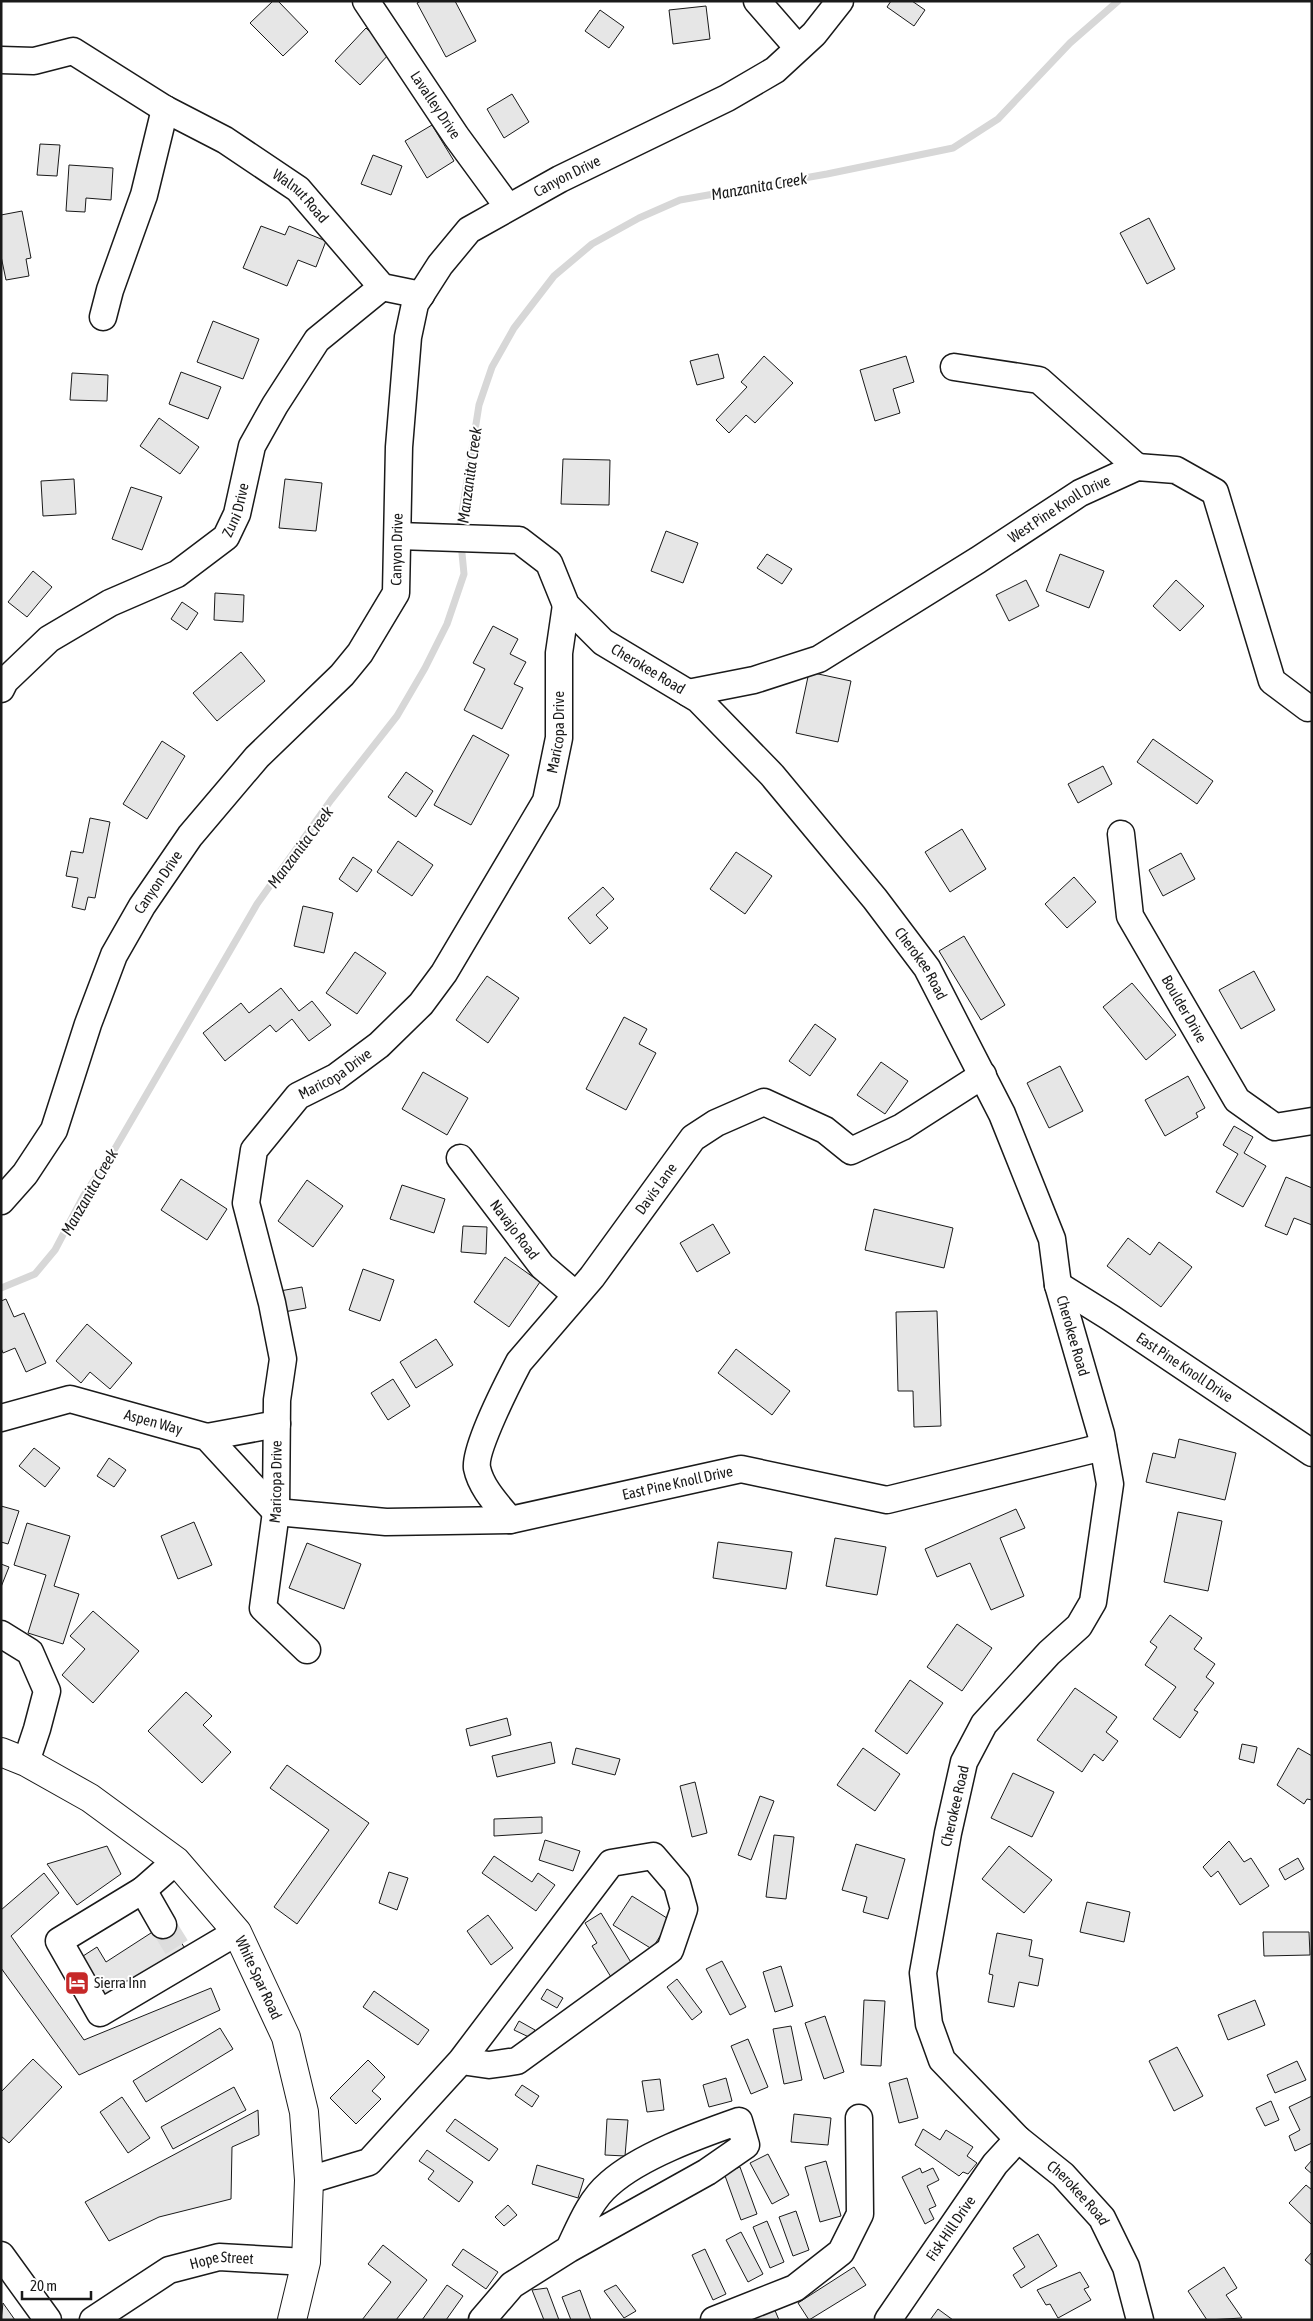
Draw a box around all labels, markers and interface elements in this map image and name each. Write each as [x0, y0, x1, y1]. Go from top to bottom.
street label: Lavalley Drive [407, 68, 464, 142]
street label: Canyon Drive [530, 152, 603, 200]
street label: Walnut Road [269, 165, 332, 226]
water label: Manzanita Creek [710, 169, 809, 203]
water label: Manzanita Creek [453, 425, 485, 524]
street label: West Pine Knoll Drive [1005, 471, 1113, 546]
street label: Zuni Drive [218, 481, 252, 540]
street label: Canyon Drive [387, 513, 406, 586]
street label: Cherokee Road [608, 640, 688, 697]
street label: Maricopa Drive [543, 691, 567, 775]
water label: Manzanita Creek [264, 802, 337, 891]
street label: Canyon Drive [130, 847, 185, 917]
street label: Cherokee Road [891, 924, 951, 1002]
street label: Boulder Drive [1158, 972, 1211, 1045]
street label: Maricopa Drive [296, 1045, 375, 1102]
water label: Manzanita Creek [57, 1145, 122, 1239]
street label: Davis Lane [631, 1159, 680, 1218]
street label: Navajo Road [487, 1196, 543, 1262]
street label: Cherokee Road [1053, 1293, 1093, 1378]
street label: East Pine Knoll Drive [1133, 1329, 1236, 1406]
street label: Aspen Way [122, 1405, 184, 1438]
street label: Maricopa Drive [266, 1440, 285, 1524]
street label: East Pine Knoll Drive [621, 1462, 734, 1503]
street label: Cherokee Road [937, 1764, 972, 1848]
street label: White Spar Road [232, 1933, 286, 2022]
hotel icon: Sierra Inn [64, 1970, 90, 1996]
place label: Sierra Inn [94, 1974, 147, 1991]
street label: Cherokee Road [1044, 2157, 1113, 2228]
street label: Fisk Hill Drive [922, 2192, 979, 2264]
street label: Hope Street [188, 2248, 254, 2272]
scale bar [22, 2268, 91, 2300]
text: 20 m [30, 2277, 57, 2294]

